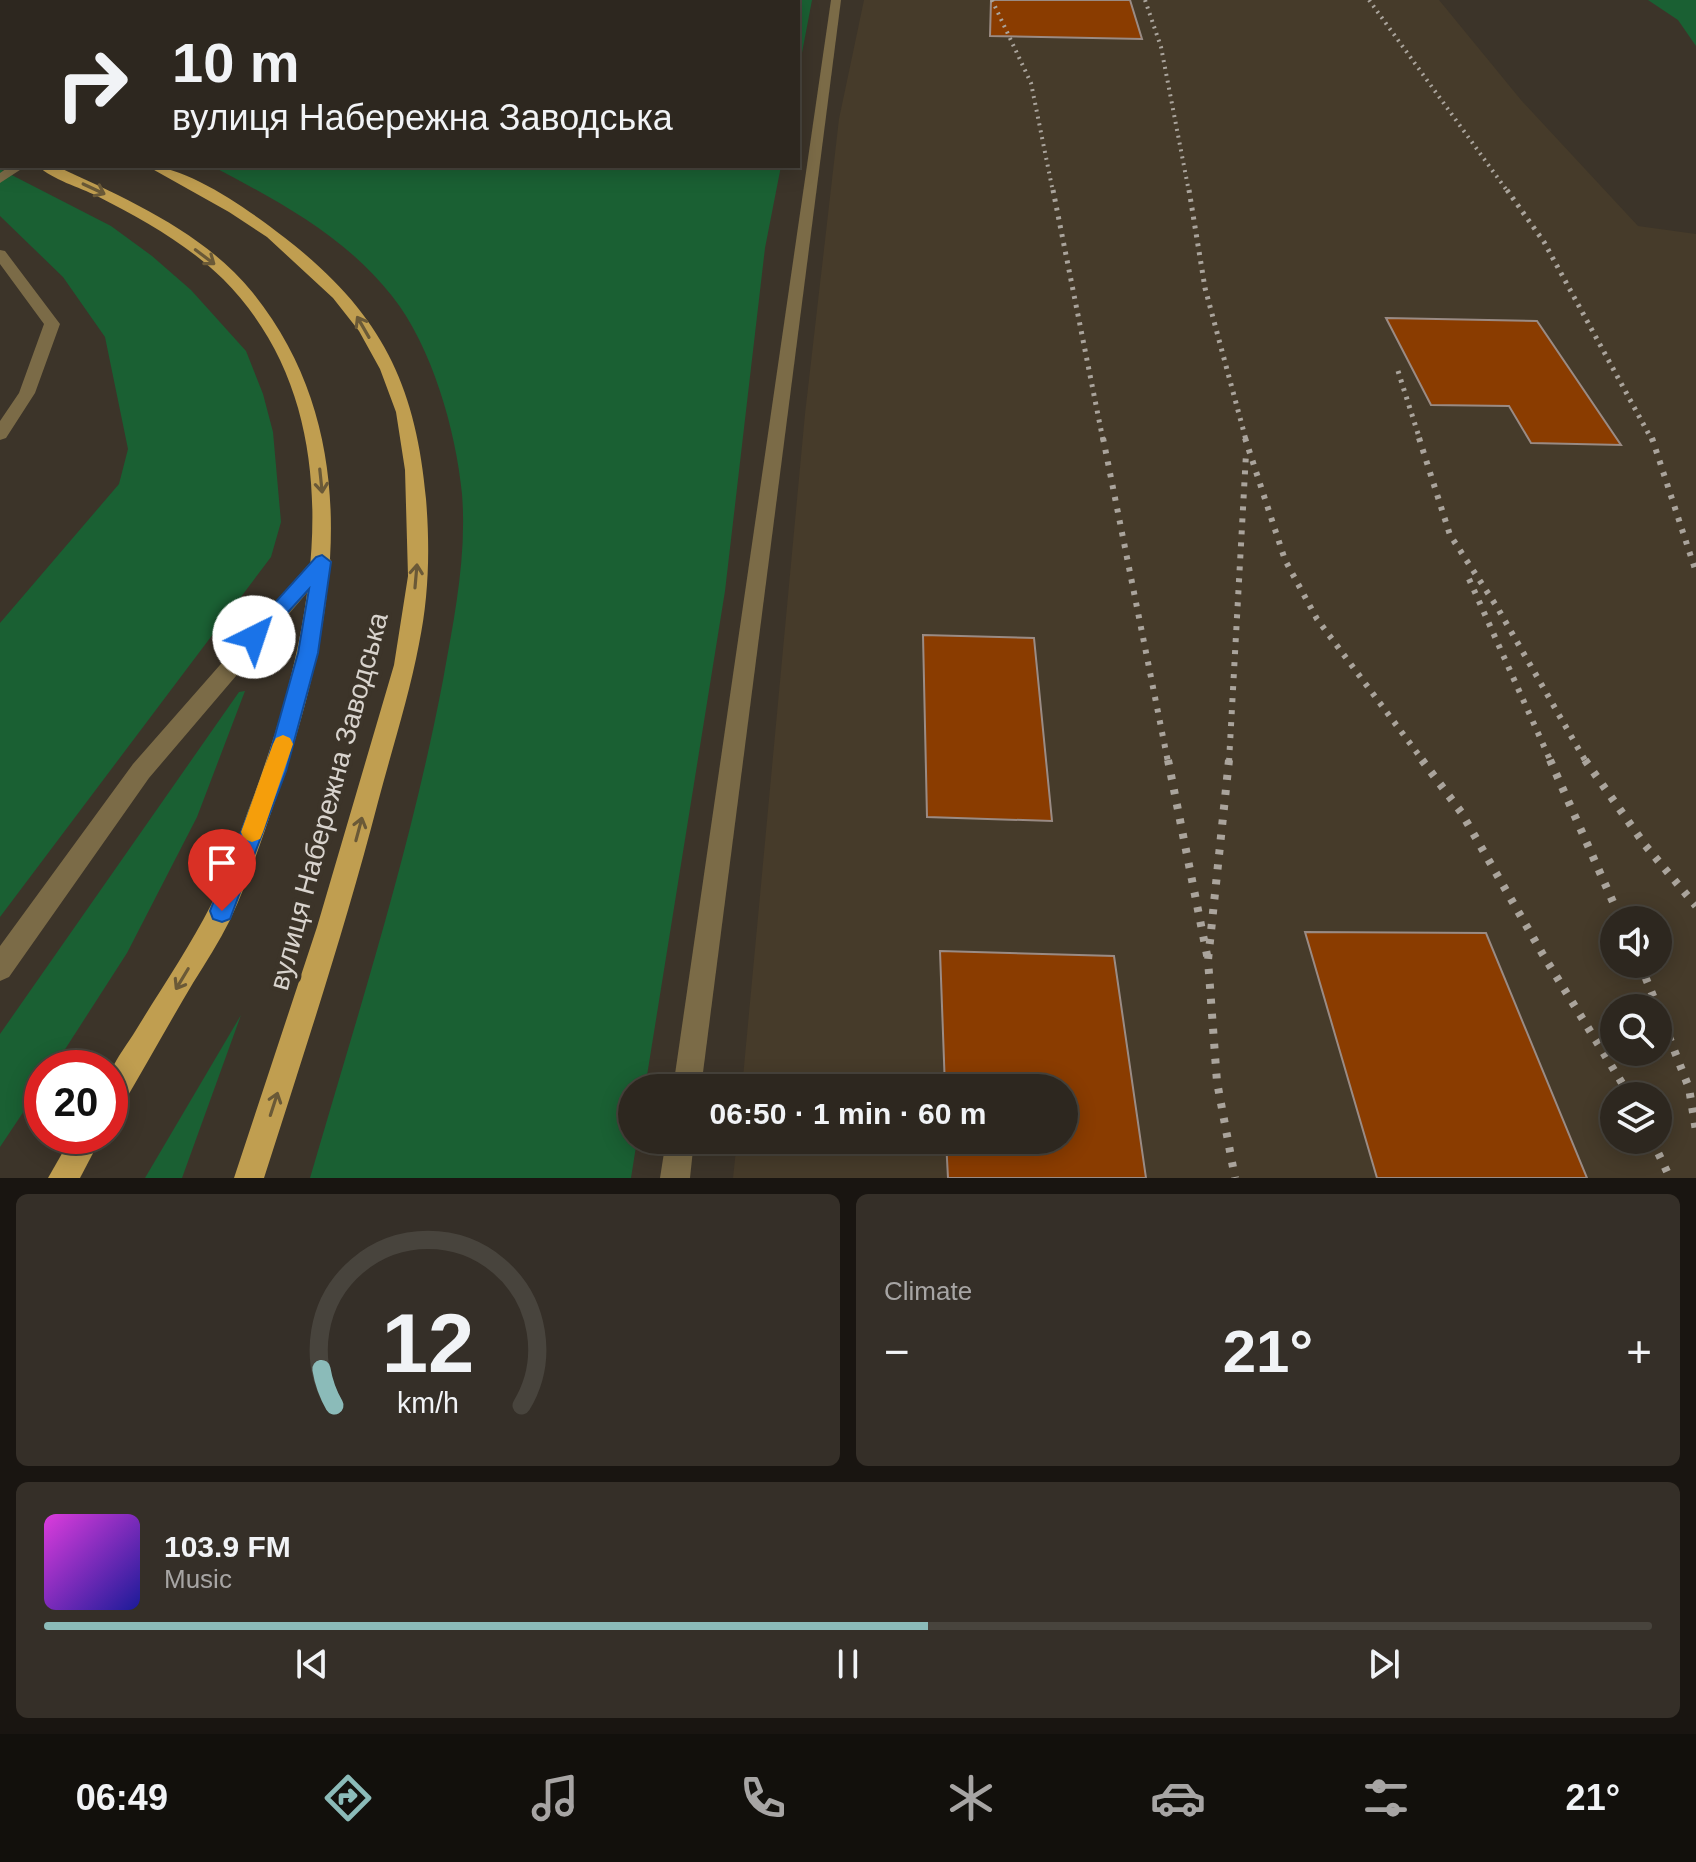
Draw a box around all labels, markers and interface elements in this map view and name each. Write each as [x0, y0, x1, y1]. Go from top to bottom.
text: 10 m [172, 31, 300, 94]
icon: right [40, 32, 144, 136]
text: вулиця Набережна Заводська [172, 97, 673, 138]
one-way arrow [81, 182, 105, 197]
one-way arrow [194, 248, 215, 265]
one-way arrow [355, 316, 371, 339]
one-way arrow [313, 467, 328, 494]
one-way arrow [409, 563, 424, 590]
position arrow [212, 595, 296, 679]
street label: вулиця Набережна Заводська [263, 609, 394, 993]
one-way arrow [353, 817, 368, 843]
pin [188, 829, 256, 911]
icon: arrive [200, 841, 244, 885]
map controls [1600, 906, 1672, 1154]
button: sound [1600, 906, 1672, 978]
one-way arrow [174, 966, 189, 990]
button: search [1600, 994, 1672, 1066]
speed limit sign: 20 [24, 1050, 128, 1154]
button: layers [1600, 1082, 1672, 1154]
one-way arrow [267, 1092, 282, 1117]
text: 06:50 · 1 min · 60 m [710, 1097, 986, 1130]
text: Climate [884, 1276, 972, 1306]
text: 12 [382, 1297, 474, 1390]
text: 21° [1223, 1318, 1313, 1385]
text: − [884, 1327, 910, 1376]
text: + [1626, 1327, 1652, 1376]
text: km/h [397, 1387, 459, 1419]
text: 103.9 FM [164, 1530, 291, 1563]
text: Music [164, 1564, 232, 1594]
icon: previous [290, 1642, 334, 1686]
icon: pause [826, 1642, 870, 1686]
icon: next [1362, 1642, 1406, 1686]
icon: directions [320, 1770, 376, 1826]
icon: music [527, 1770, 583, 1826]
icon: phone [735, 1770, 791, 1826]
icon: climate [943, 1770, 999, 1826]
icon: car [1150, 1770, 1206, 1826]
icon: filters [1358, 1770, 1414, 1826]
text: 06:49 [76, 1777, 168, 1818]
text: 21° [1566, 1777, 1620, 1818]

